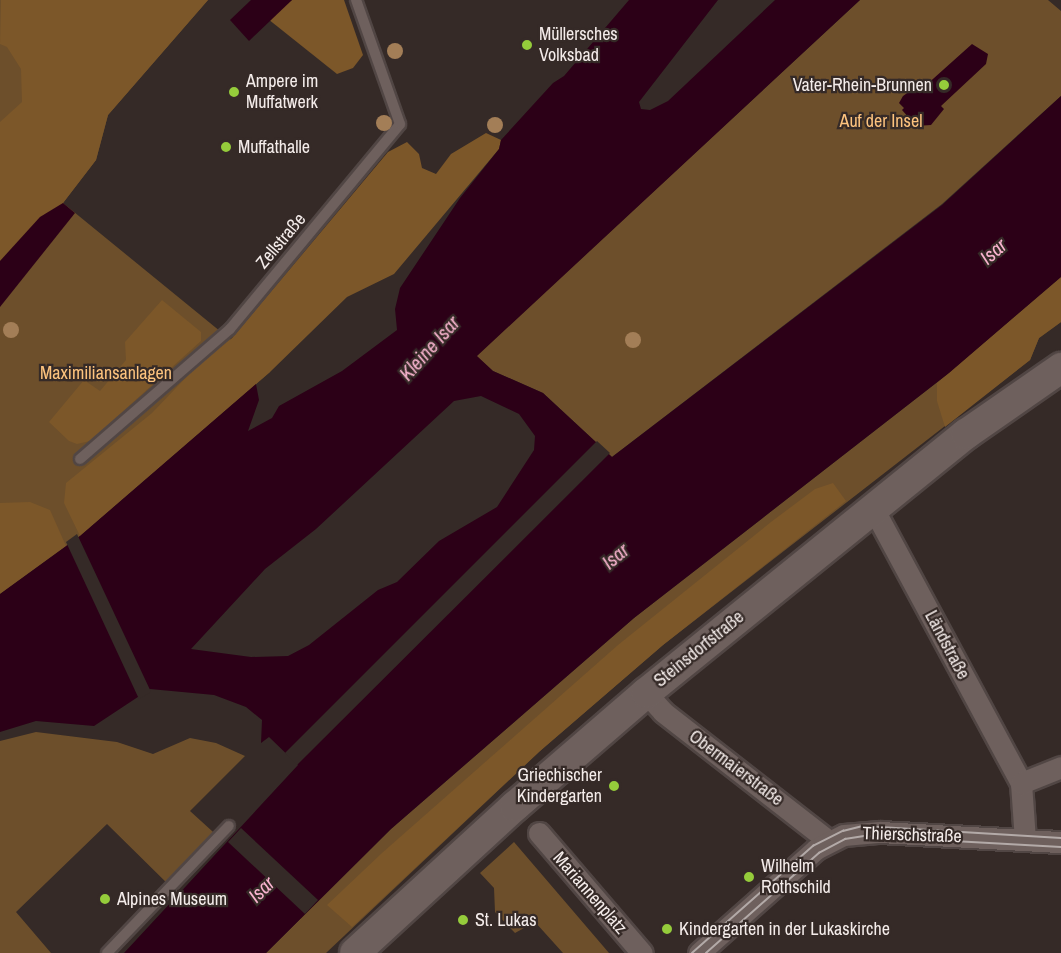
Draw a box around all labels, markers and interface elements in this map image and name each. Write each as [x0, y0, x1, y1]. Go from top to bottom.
place label: Müllersches Volksbad [539, 24, 618, 66]
marker: Müllersches Volksbad [520, 38, 534, 52]
place label: Ampere im Muffatwerk [246, 71, 318, 113]
place label: Vater-Rhein-Brunnen [793, 74, 932, 96]
marker: Vater-Rhein-Brunnen [937, 78, 951, 92]
marker: Ampere im Muffatwerk [227, 85, 241, 99]
park label: Auf der Insel [840, 110, 922, 132]
place label: Muffathalle [238, 136, 310, 158]
marker: Muffathalle [219, 140, 233, 154]
street label: Zellstraße [252, 209, 310, 273]
water label: Isar [975, 233, 1011, 269]
water label: Kleine Isar [394, 311, 464, 385]
park label: Maximiliansanlagen [40, 362, 172, 384]
water label: Isar [597, 538, 633, 574]
street label: Steinsdorfstraße [650, 606, 748, 692]
street label: Ländstraße [920, 607, 974, 683]
street label: Obermaierstraße [685, 726, 787, 810]
place label: Griechischer Kindergarten [517, 765, 602, 808]
marker: Griechischer Kindergarten [607, 779, 621, 793]
street label: Thierschstraße [862, 822, 962, 848]
street label: Mariannenplatz [548, 848, 632, 938]
place label: Wilhelm Rothschild [761, 856, 831, 898]
marker: Wilhelm Rothschild [742, 870, 756, 884]
water label: Isar [243, 871, 279, 907]
place label: Alpines Museum [117, 888, 227, 910]
marker: Alpines Museum [98, 892, 112, 906]
place label: St. Lukas [475, 909, 537, 931]
marker: St. Lukas [456, 913, 470, 927]
place label: Kindergarten in der Lukaskirche [679, 918, 890, 940]
marker: Kindergarten in der Lukaskirche [660, 922, 674, 936]

